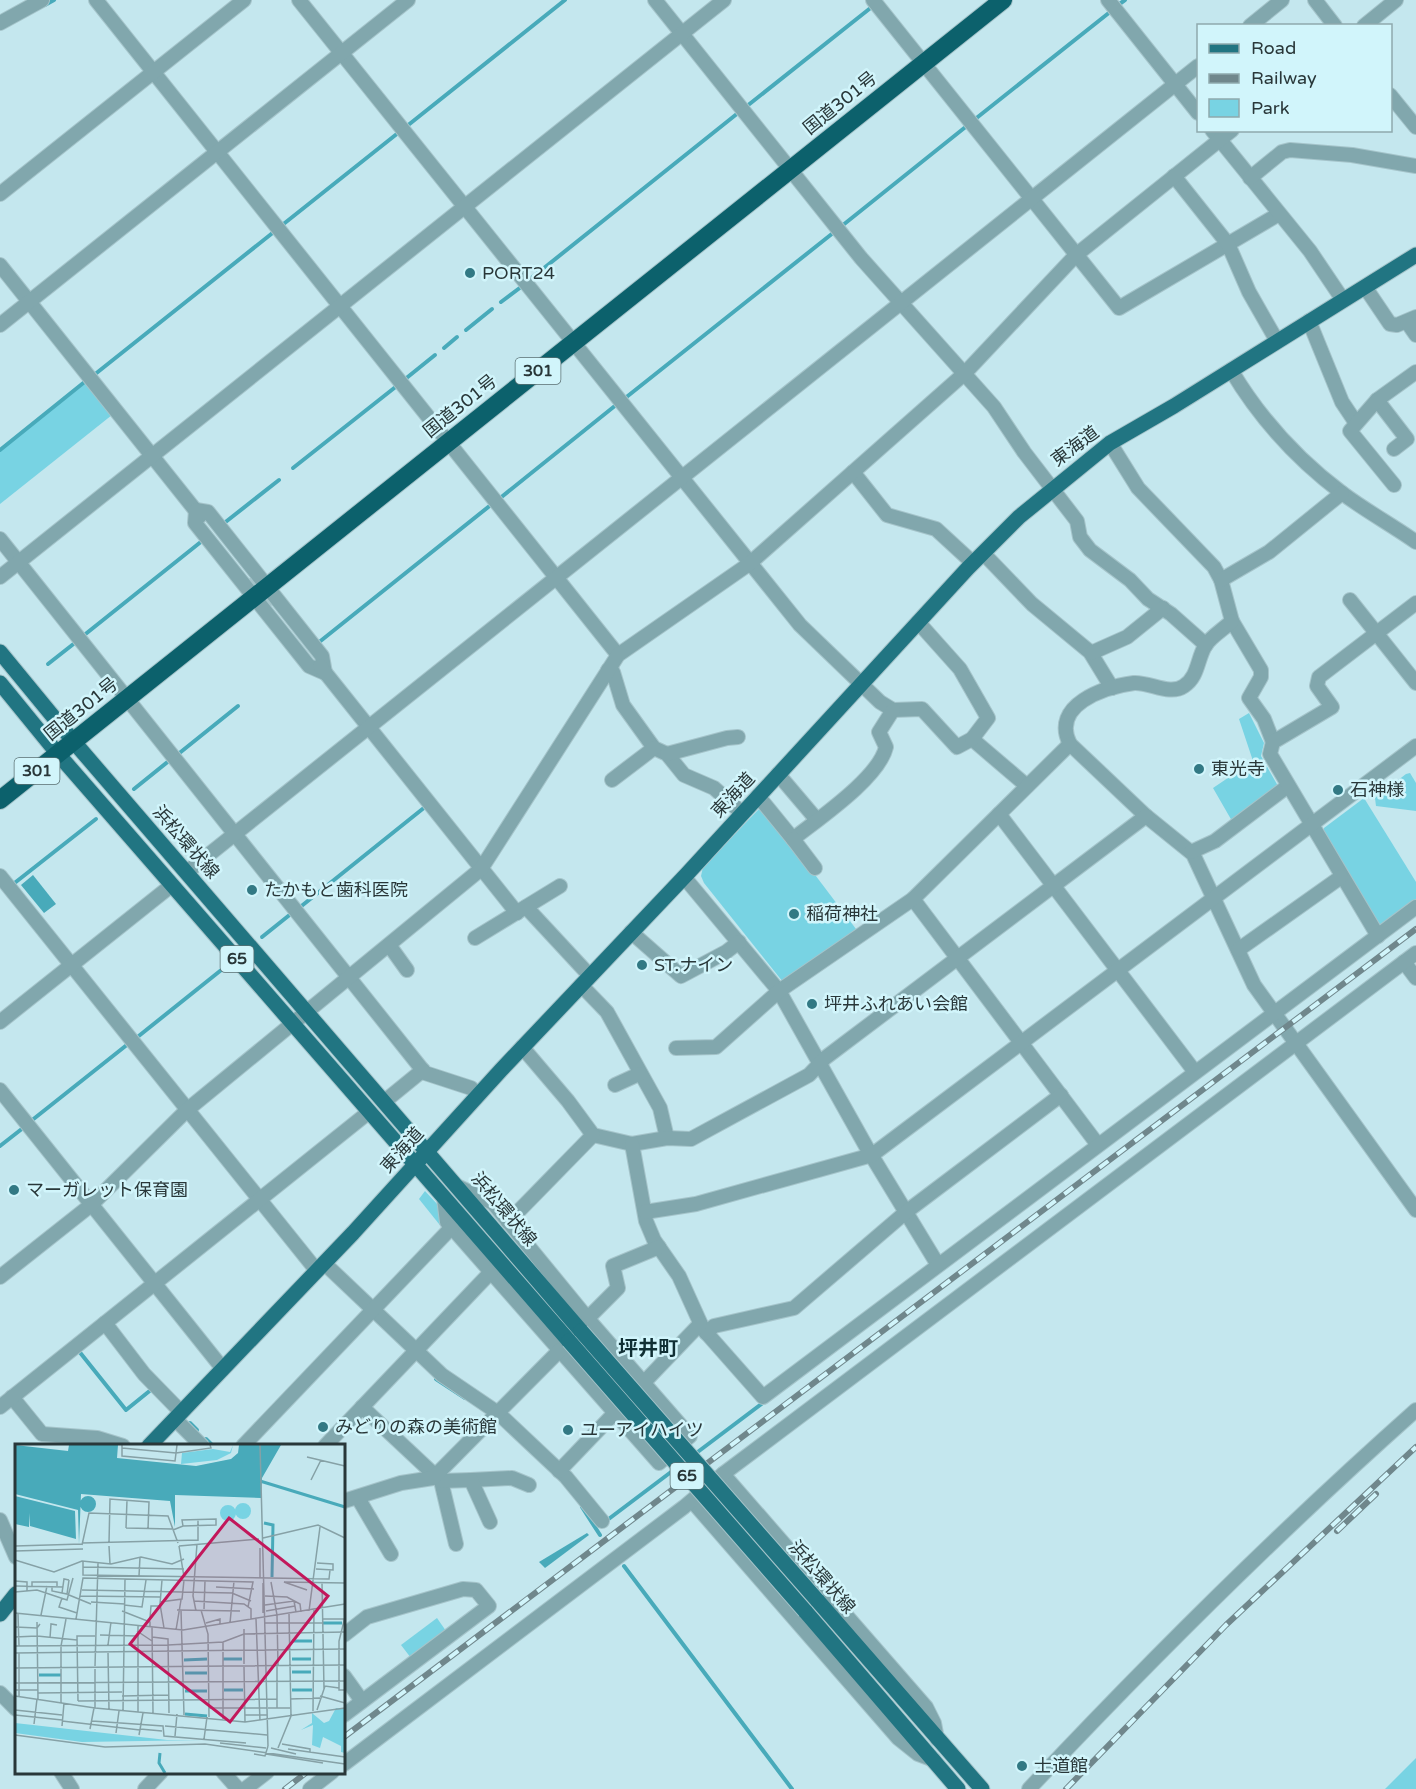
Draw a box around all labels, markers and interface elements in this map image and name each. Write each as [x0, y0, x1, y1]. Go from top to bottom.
legend [1197, 24, 1392, 132]
text: Road [1251, 37, 1296, 59]
street label: 国道301号 [799, 67, 881, 139]
text: Railway [1251, 67, 1317, 89]
text: Park [1251, 97, 1290, 119]
place label: PORT24 [482, 262, 555, 284]
marker: PORT24 [463, 266, 477, 280]
road number: 301 [516, 358, 560, 384]
street label: 国道301号 [419, 370, 501, 442]
street label: 東海道 [1047, 421, 1103, 471]
street label: 国道301号 [40, 673, 122, 745]
road number: 301 [15, 758, 60, 784]
place label: 東光寺 [1211, 758, 1265, 780]
marker: 東光寺 [1192, 762, 1206, 776]
street label: 東海道 [707, 768, 759, 822]
place label: 石神様 [1350, 779, 1404, 801]
marker: 石神様 [1331, 783, 1345, 797]
street label: 浜松環状線 [148, 801, 224, 883]
place label: たかもと歯科医院 [264, 879, 408, 901]
marker: たかもと歯科医院 [245, 883, 259, 897]
place label: 稲荷神社 [806, 903, 878, 925]
marker: 稲荷神社 [787, 907, 801, 921]
road number: 65 [220, 946, 254, 972]
place label: ST.ナイン [654, 954, 733, 976]
marker: ST.ナイン [635, 958, 649, 972]
place label: 坪井ふれあい会館 [824, 993, 968, 1015]
marker: 坪井ふれあい会館 [805, 997, 819, 1011]
street label: 東海道 [376, 1123, 428, 1177]
street label: 浜松環状線 [467, 1167, 541, 1251]
place label: マーガレット保育園 [26, 1179, 188, 1201]
marker: マーガレット保育園 [7, 1183, 21, 1197]
district label: 坪井町 [618, 1337, 678, 1361]
place label: みどりの森の美術館 [335, 1416, 497, 1438]
place label: ユーアイハイツ [580, 1419, 704, 1441]
marker: みどりの森の美術館 [316, 1420, 330, 1434]
marker: ユーアイハイツ [561, 1423, 575, 1437]
inset map [15, 1444, 345, 1774]
road number: 65 [670, 1463, 704, 1489]
street label: 浜松環状線 [784, 1536, 860, 1618]
place label: 士道館 [1034, 1755, 1088, 1777]
marker: 士道館 [1015, 1759, 1029, 1773]

